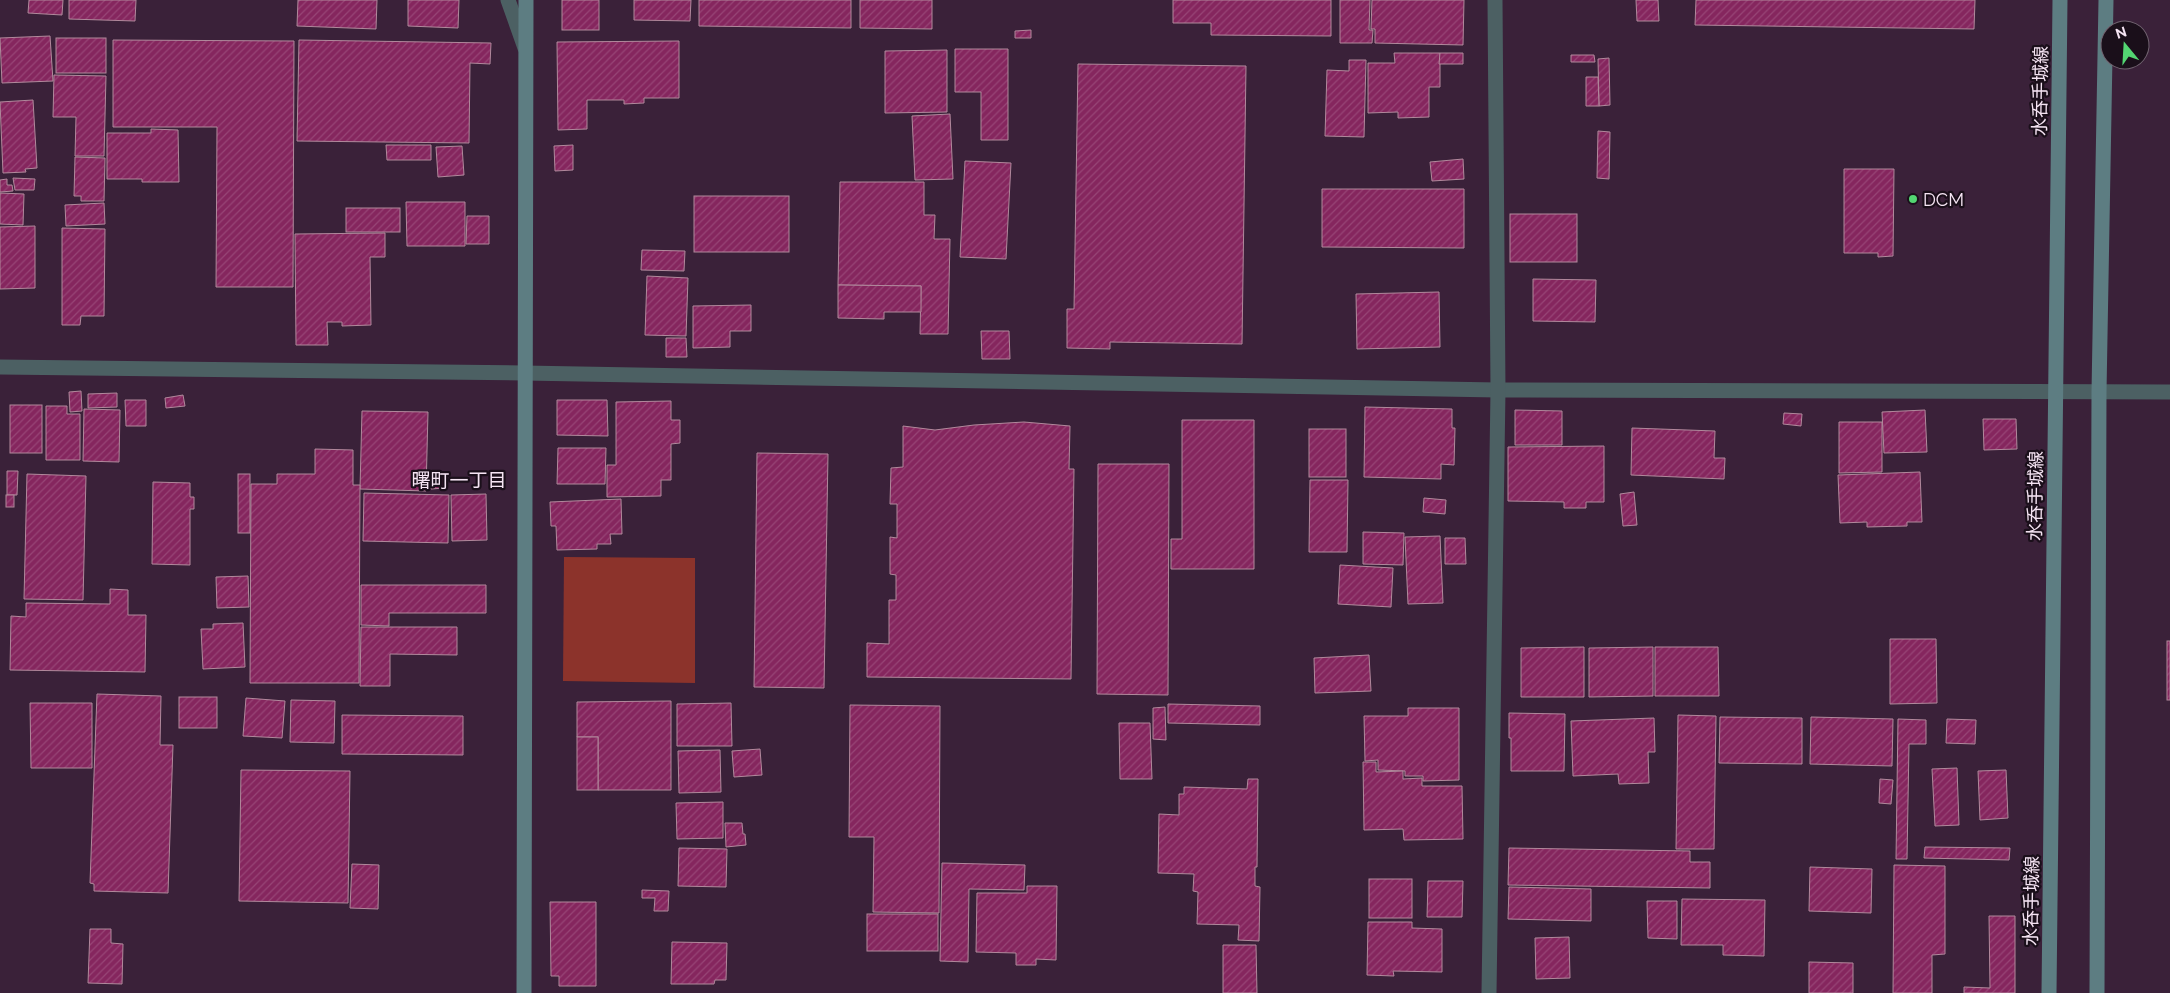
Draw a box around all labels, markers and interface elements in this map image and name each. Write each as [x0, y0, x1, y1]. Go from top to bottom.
north arrow [2100, 20, 2150, 70]
text: N [2113, 23, 2129, 42]
street label: 水呑手城線 [2029, 46, 2051, 136]
place label: DCM [1923, 189, 1964, 210]
marker: DCM [1907, 193, 1919, 205]
street label: 水呑手城線 [2024, 451, 2046, 541]
district label: 曙町一丁目 [411, 469, 507, 491]
street label: 水呑手城線 [2020, 856, 2042, 946]

